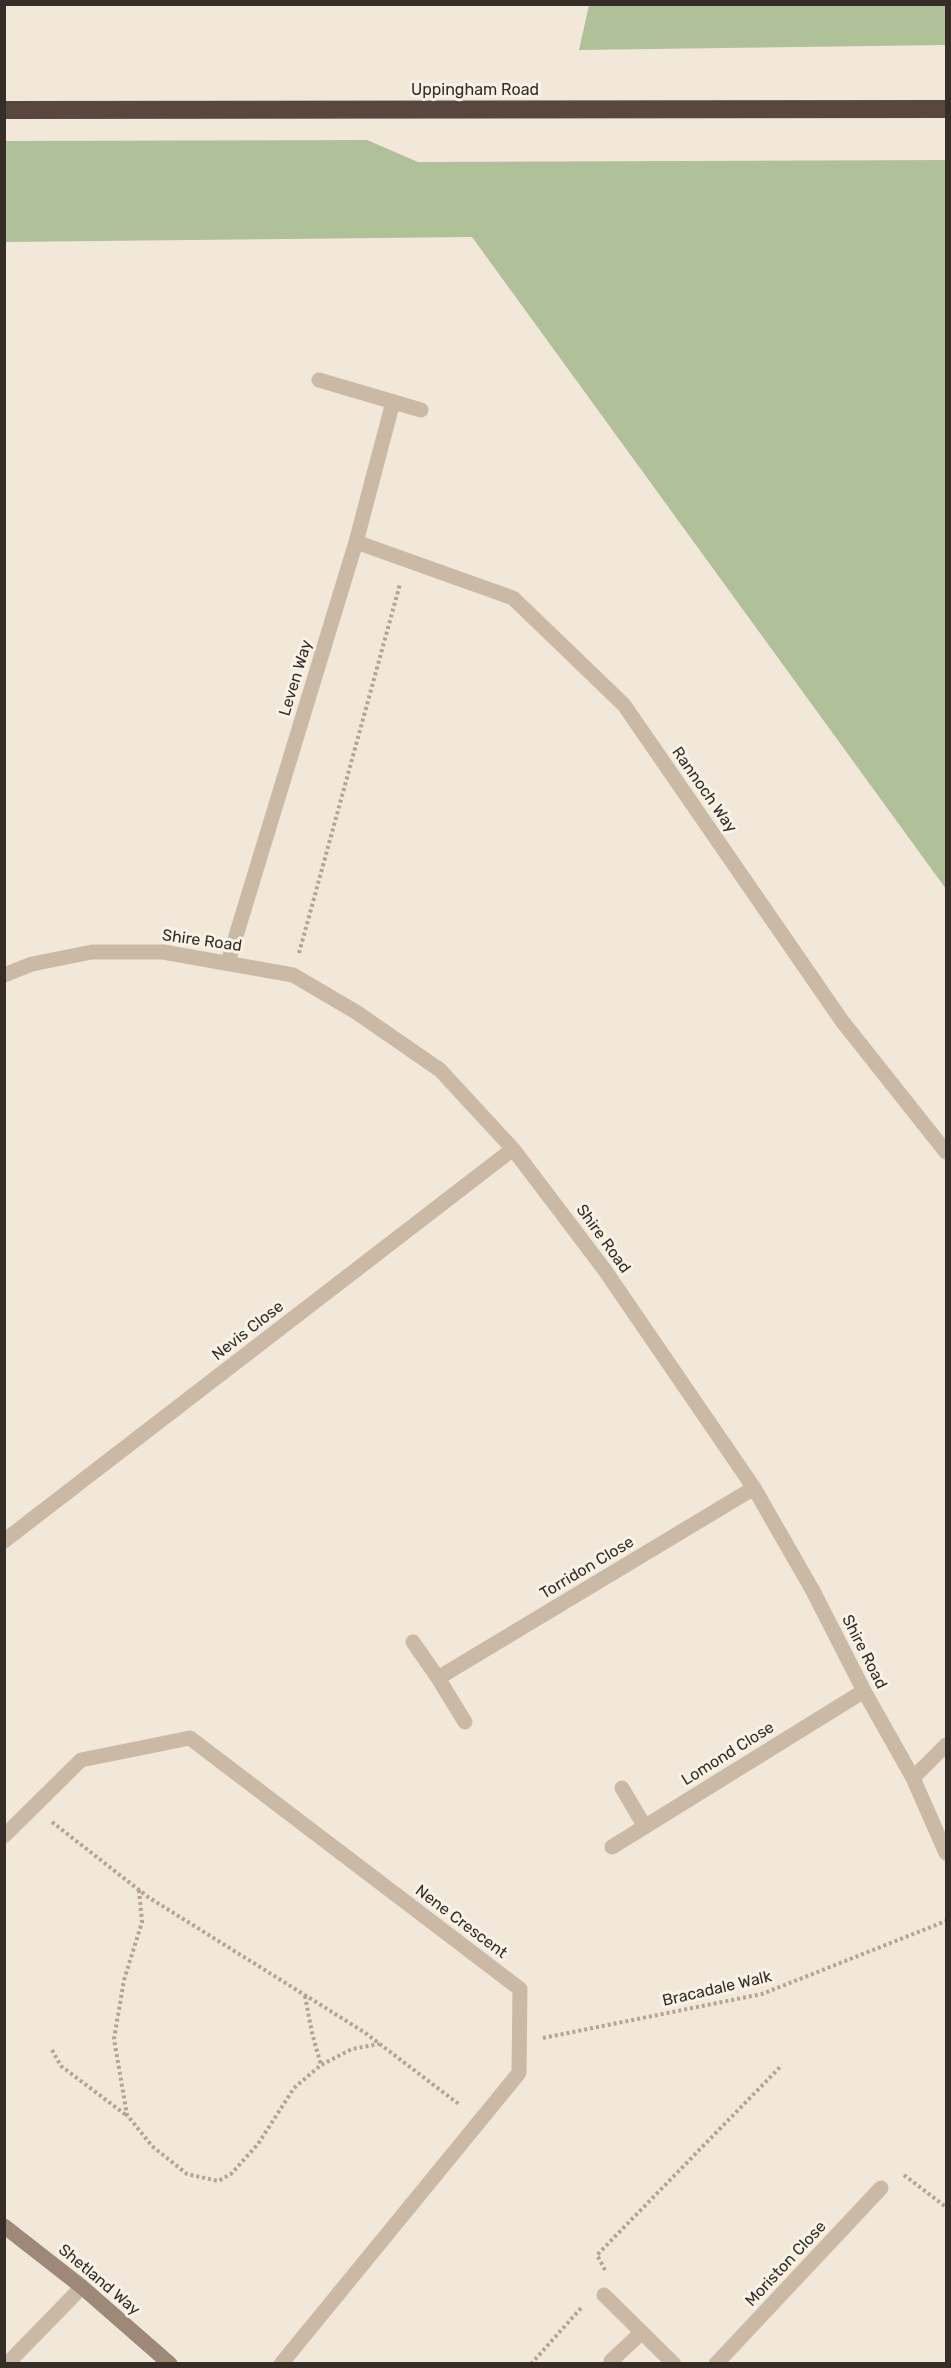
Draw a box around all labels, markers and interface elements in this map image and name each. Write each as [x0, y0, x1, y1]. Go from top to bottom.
street label: Uppingham Road [411, 80, 539, 100]
street label: Leven Way [275, 638, 317, 718]
street label: Rannoch Way [667, 743, 741, 837]
street label: Shire Road [161, 926, 243, 956]
street label: Shire Road [572, 1201, 634, 1277]
street label: Nevis Close [208, 1297, 288, 1365]
street label: Torridon Close [537, 1532, 637, 1604]
street label: Shire Road [837, 1612, 891, 1692]
street label: Lomond Close [678, 1718, 778, 1790]
street label: Nene Crescent [411, 1881, 511, 1963]
street label: Bracadale Walk [660, 1967, 774, 2011]
street label: Moriston Close [742, 2217, 830, 2311]
street label: Shetland Way [54, 2240, 144, 2320]

